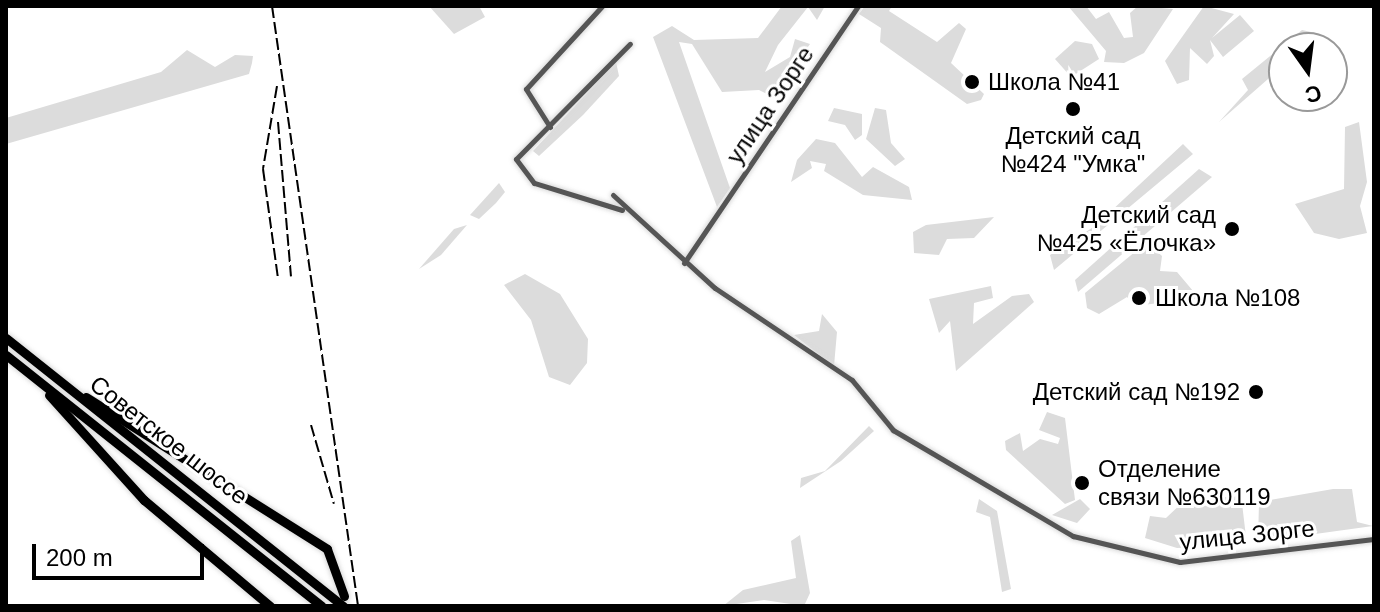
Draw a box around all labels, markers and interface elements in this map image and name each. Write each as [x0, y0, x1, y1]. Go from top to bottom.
north arrow [1268, 32, 1348, 112]
street label: улица Зорге [720, 41, 820, 169]
place label: Школа №41 [988, 68, 1120, 96]
marker: Школа №41 [963, 73, 981, 91]
text: С [1303, 80, 1324, 108]
marker: Детский сад №424 "Умка" [1064, 100, 1082, 118]
place label: Детский сад №424 "Умка" [1001, 122, 1145, 178]
place label: Детский сад №425 «Ёлочка» [1037, 201, 1216, 257]
marker: Детский сад №425 «Ёлочка» [1223, 220, 1241, 238]
place label: Школа №108 [1155, 284, 1300, 312]
marker: Школа №108 [1130, 289, 1148, 307]
street label: Советское шоссе [84, 369, 254, 511]
place label: Детский сад №192 [1033, 378, 1240, 406]
marker: Детский сад №192 [1247, 383, 1265, 401]
place label: Отделение связи №630119 [1098, 455, 1271, 511]
marker: Отделение связи №630119 [1073, 474, 1091, 492]
street label: улица Зорге [1178, 514, 1316, 556]
scale bar [36, 528, 208, 578]
text: 200 m [46, 544, 113, 571]

